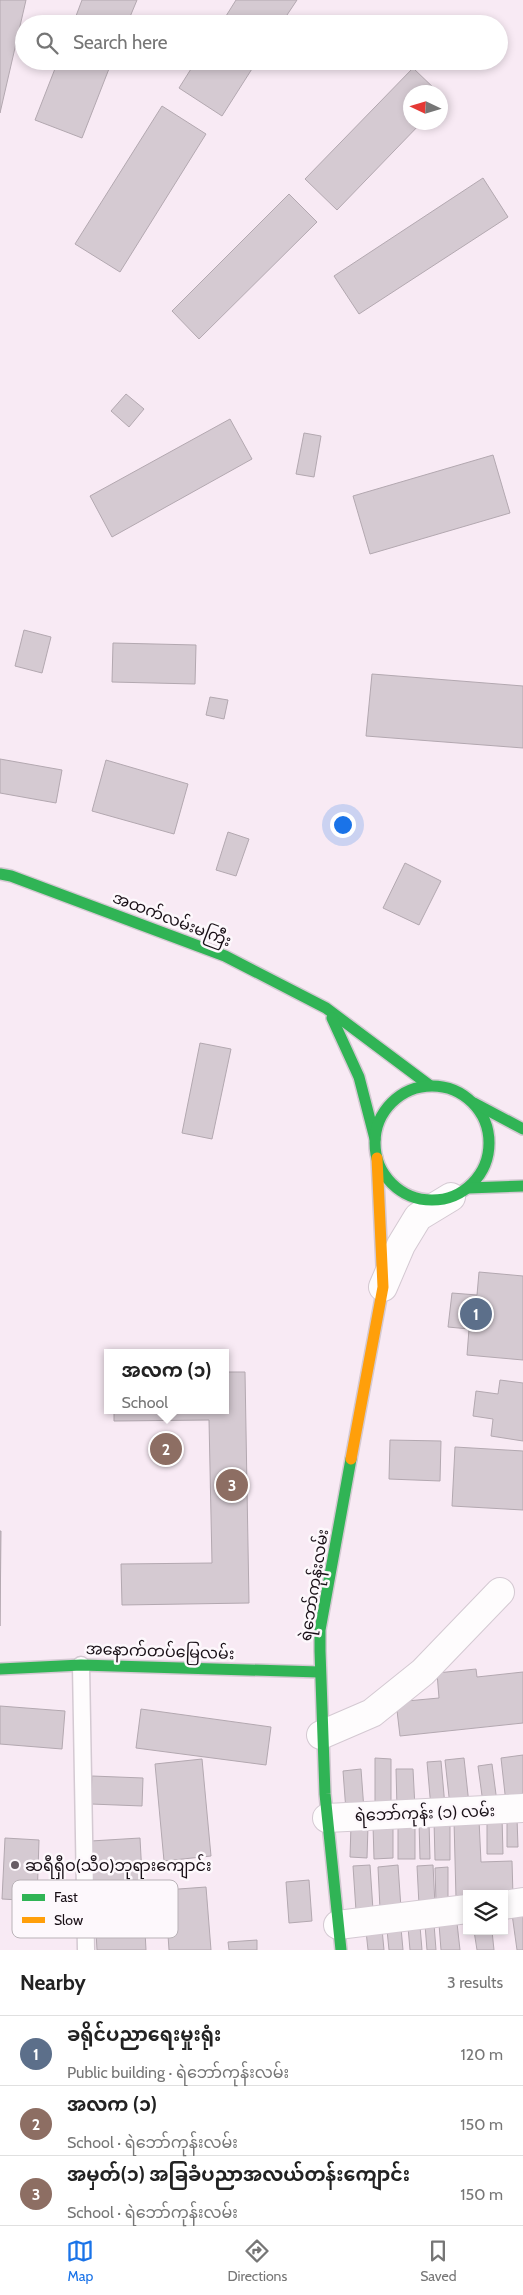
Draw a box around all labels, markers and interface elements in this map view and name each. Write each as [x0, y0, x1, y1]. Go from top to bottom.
search box [15, 15, 508, 70]
icon: search [33, 29, 61, 57]
text: Search here [73, 31, 167, 54]
north arrow [403, 85, 448, 130]
your location [330, 812, 356, 838]
street label: အထက်လမ်းမကြီး [109, 886, 235, 954]
pin: 1 [460, 1295, 492, 1333]
popup [104, 1349, 229, 1414]
text: အလက (၁) [121, 1359, 212, 1382]
text: School [121, 1393, 168, 1412]
pin: 2 [150, 1430, 182, 1468]
pin: 3 [216, 1466, 248, 1504]
street label: ရဲဘော်ကုန်းလမ်း [294, 1527, 337, 1643]
street label: အနောက်တပ်မြေလမ်း [85, 1637, 235, 1667]
street label: ရဲဘော်ကုန်း (၁) လမ်း [354, 1799, 496, 1830]
place label: ဆရီရှီဝ(သီဝ)ဘုရားကျောင်း [25, 1854, 212, 1880]
marker: ဆရီရှီဝ(သီဝ)ဘုရားကျောင်း [9, 1859, 21, 1871]
legend [12, 1880, 178, 1938]
text: Fast [54, 1888, 78, 1906]
map controls [463, 1890, 508, 1935]
button: layers [463, 1890, 508, 1935]
text: Slow [54, 1911, 83, 1929]
text: Nearby [20, 1970, 86, 1995]
text: 3 results [447, 1973, 503, 1992]
text: ခရိုင်ပညာရေးမှုးရုံး [67, 2023, 221, 2046]
text: 1 [33, 2045, 39, 2064]
text: 120 m [461, 2045, 503, 2064]
text: Public building · ရဲဘော်ကုန်းလမ်း [67, 2063, 289, 2082]
text: အလက (၁) [67, 2093, 157, 2116]
text: 2 [32, 2115, 40, 2134]
text: 150 m [460, 2115, 503, 2134]
text: School · ရဲဘော်ကုန်းလမ်း [67, 2133, 238, 2152]
text: အမှတ်(၁) အခြခံပညာအလယ်တန်းကျောင်း [67, 2163, 410, 2186]
text: 3 [32, 2185, 40, 2204]
text: 150 m [460, 2185, 503, 2204]
text: School · ရဲဘော်ကုန်းလမ်း [67, 2203, 238, 2222]
tab: Map [66, 2237, 94, 2285]
tab: Directions [227, 2237, 287, 2285]
tab: Saved [420, 2237, 457, 2285]

